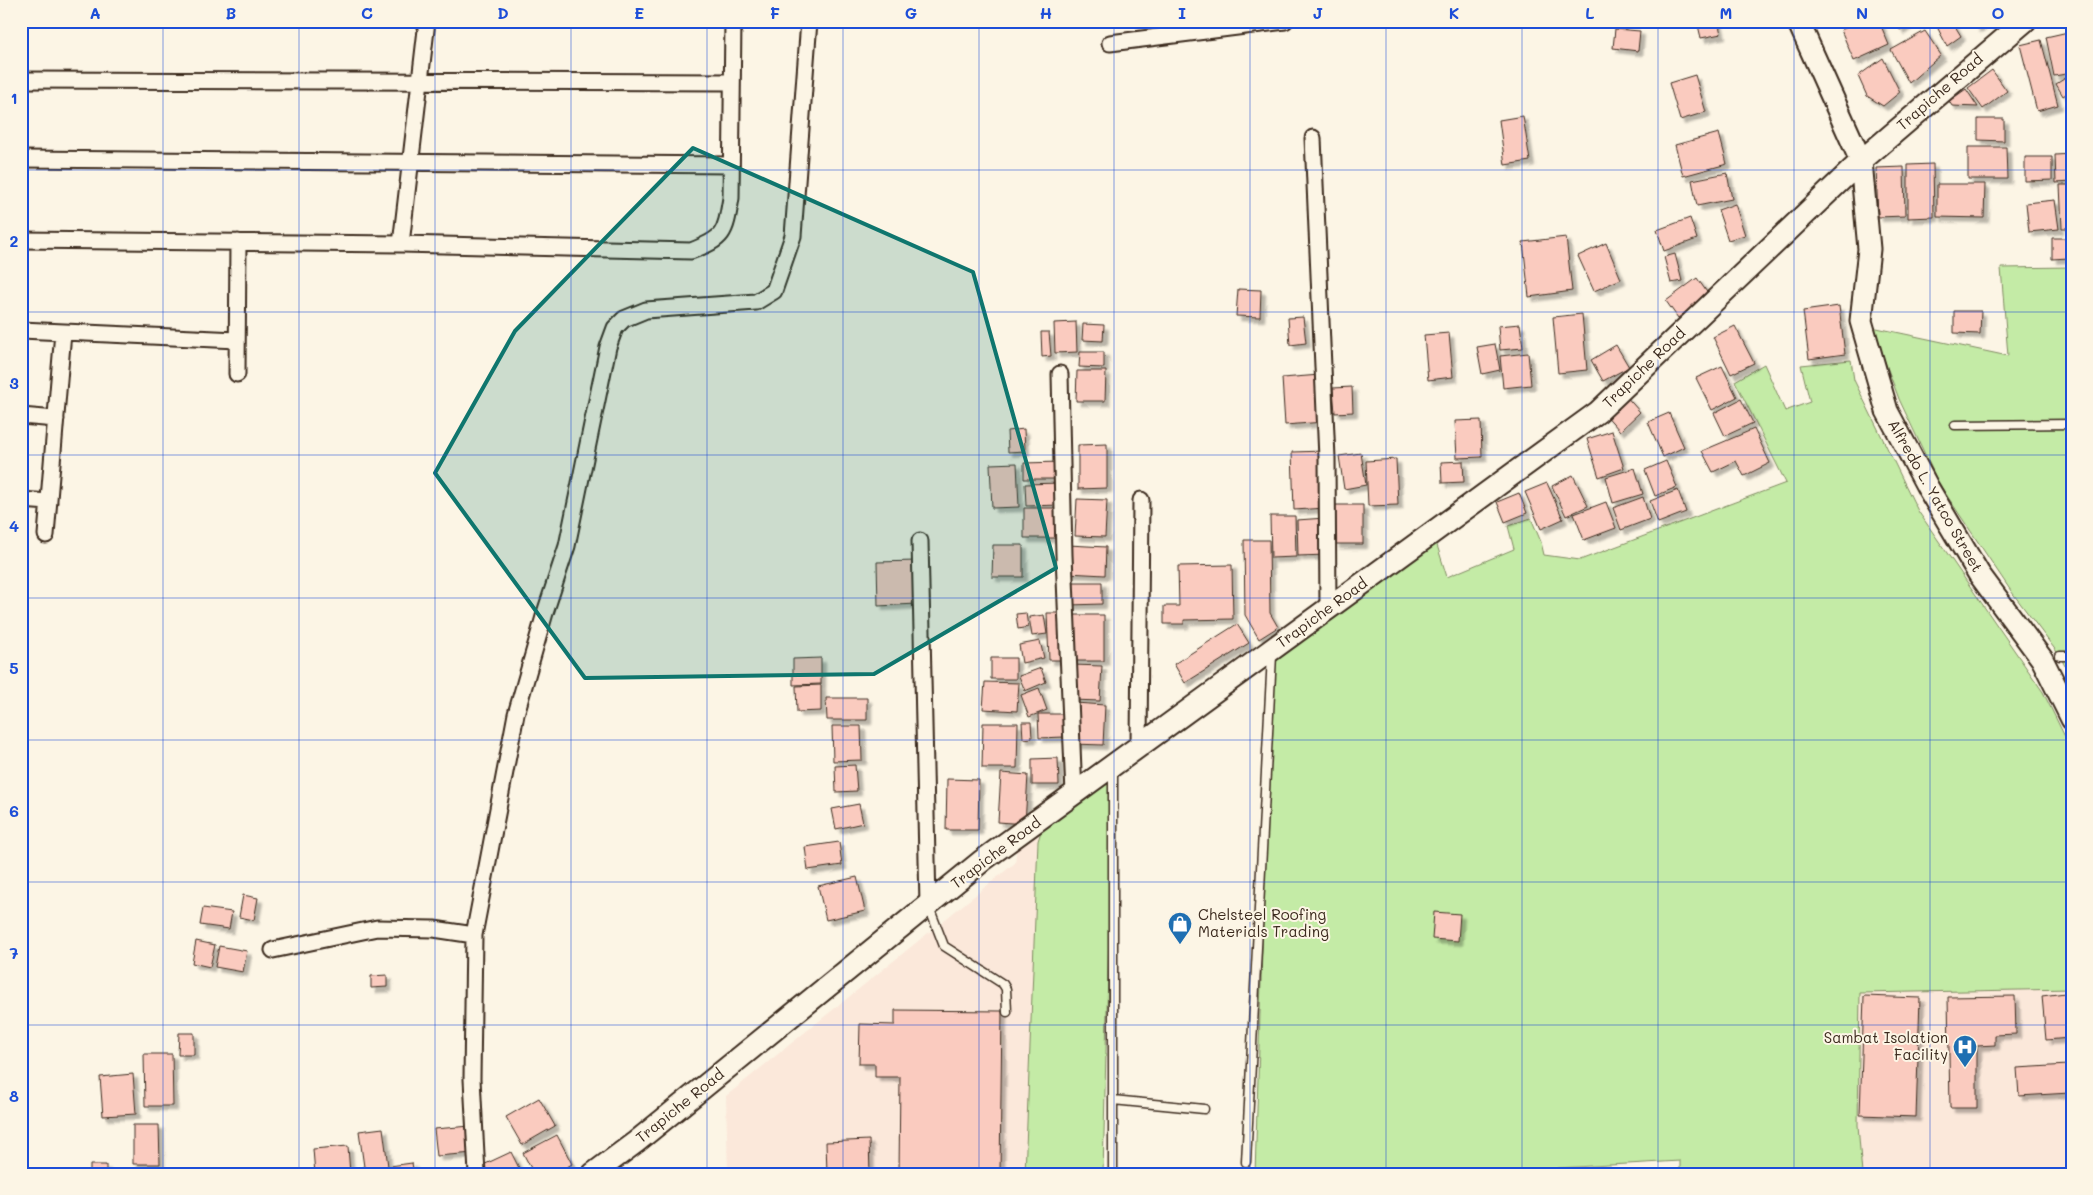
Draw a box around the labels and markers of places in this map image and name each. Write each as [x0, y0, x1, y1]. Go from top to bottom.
place label: Chelsteel Roofing Materials Trading [1198, 904, 1329, 941]
shop icon: Chelsteel Roofing Materials Trading [1167, 911, 1193, 945]
place label: Sambat Isolation Facility [1824, 1027, 1948, 1064]
hospital icon: Sambat Isolation Facility [1952, 1034, 1978, 1068]

